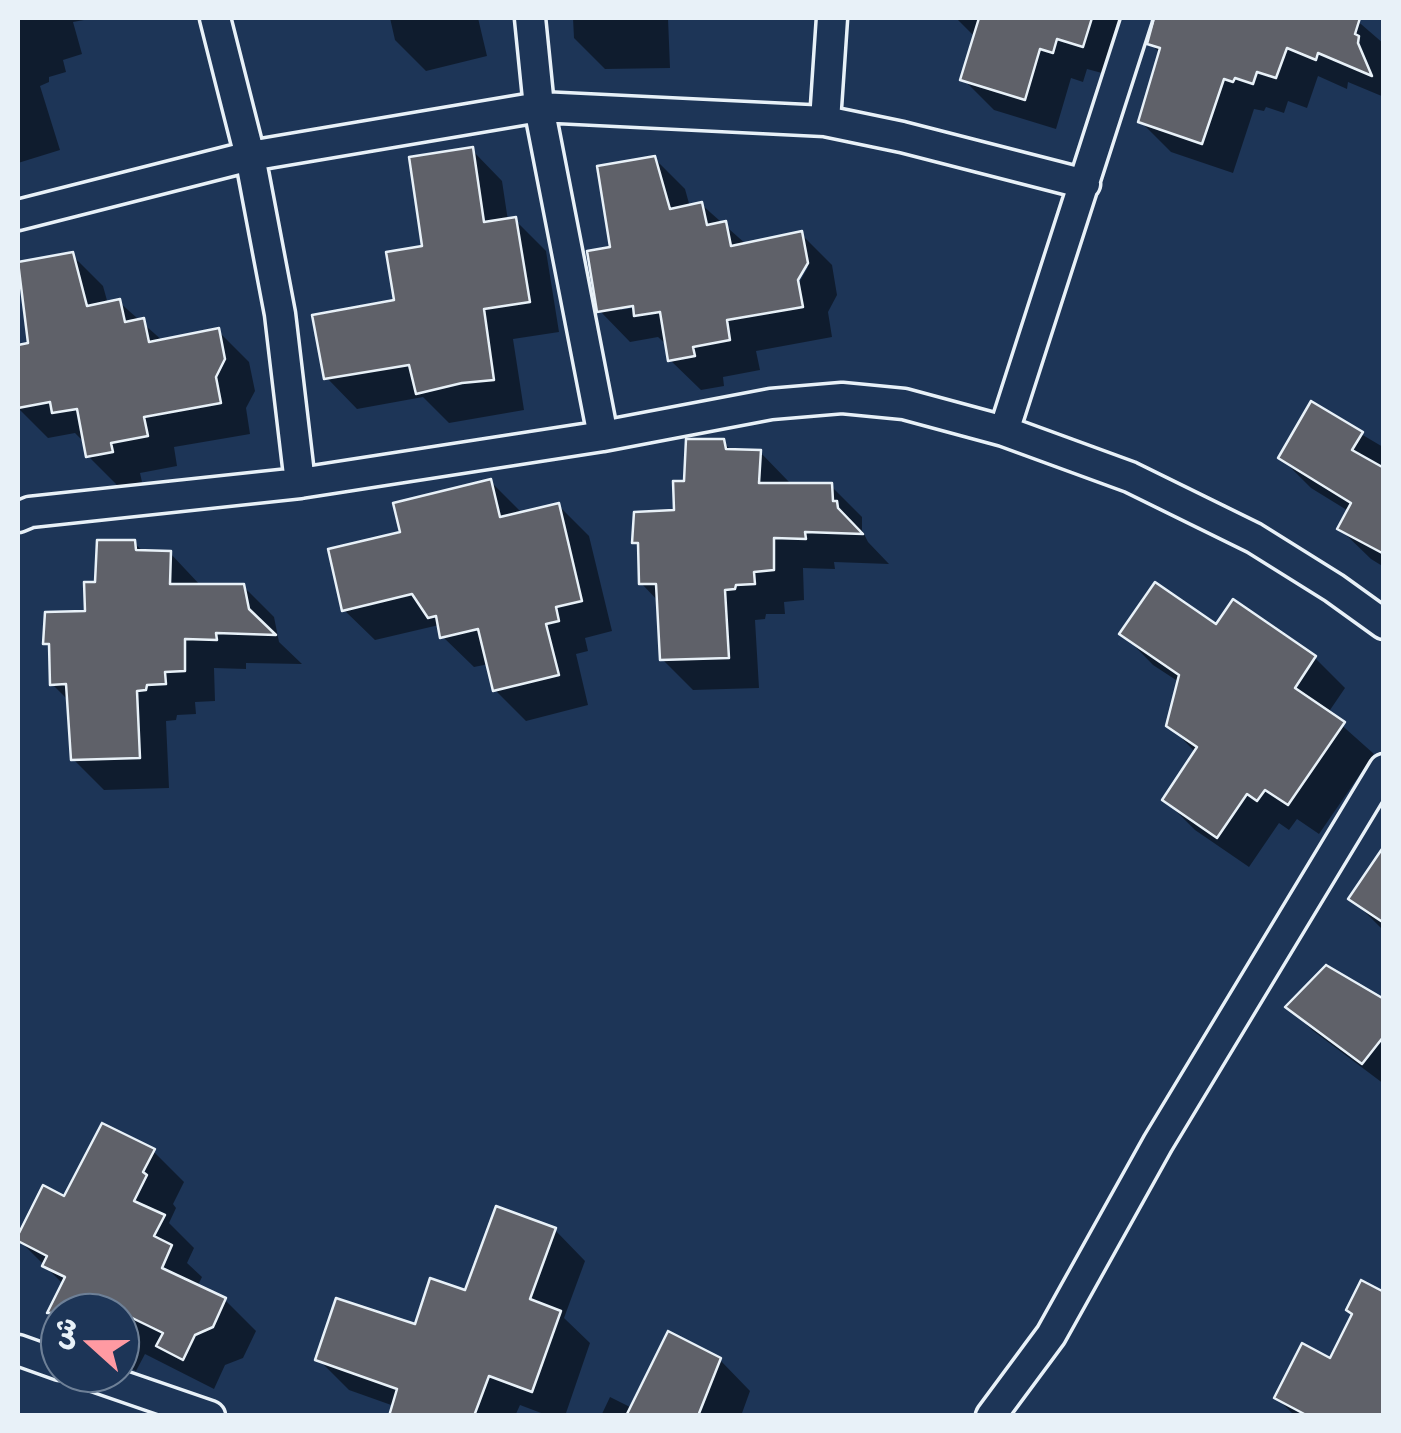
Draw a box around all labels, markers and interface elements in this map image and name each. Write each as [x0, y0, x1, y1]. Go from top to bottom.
north arrow [40, 1293, 140, 1393]
text: ش [35, 1310, 92, 1356]

